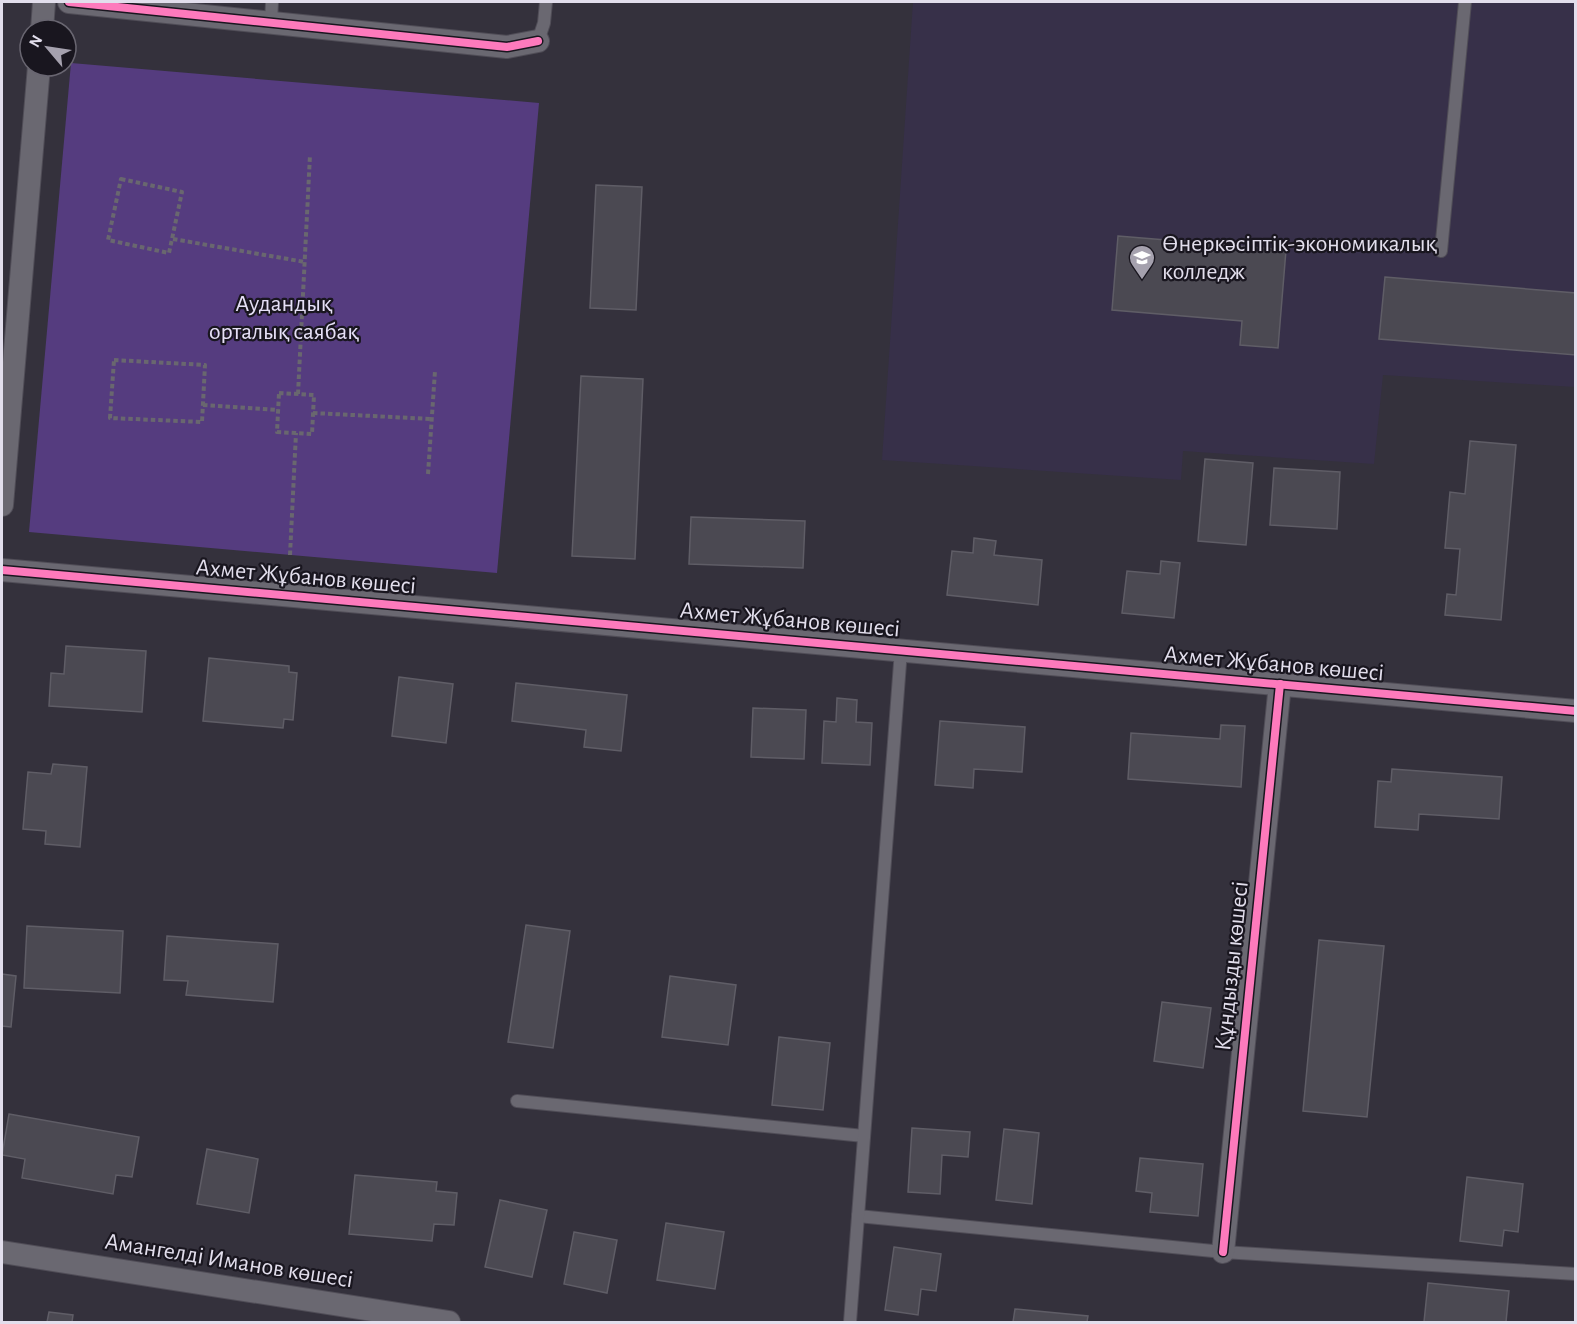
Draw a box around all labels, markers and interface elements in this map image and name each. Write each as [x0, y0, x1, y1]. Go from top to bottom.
north arrow [18, 18, 78, 78]
text: N [26, 32, 45, 50]
place label: Өнеркәсіптік-экономикалық колледж [1162, 232, 1437, 284]
school or university icon: Өнеркәсіптік-экономикалық колледж [1127, 243, 1157, 281]
park label: Аудандық орталық саябақ [209, 292, 359, 344]
street label: Ахмет Жұбанов көшесі [195, 555, 417, 599]
street label: Ахмет Жұбанов көшесі [679, 598, 901, 642]
street label: Ахмет Жұбанов көшесі [1163, 642, 1385, 686]
street label: Құндызды көшесі [1211, 880, 1253, 1052]
street label: Амангелді Иманов көшесі [103, 1230, 355, 1292]

